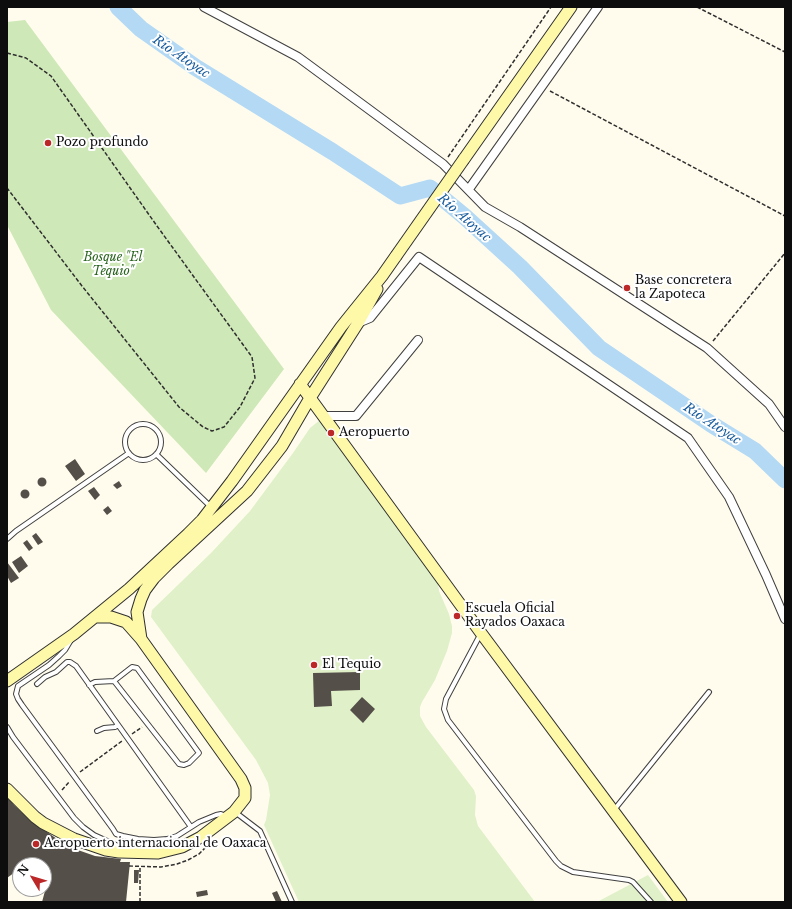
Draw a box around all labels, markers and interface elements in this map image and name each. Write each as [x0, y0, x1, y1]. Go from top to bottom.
water label: Río Atoyac [150, 32, 212, 82]
place label: Pozo profundo [56, 136, 148, 150]
marker: Pozo profundo [43, 138, 53, 148]
water label: Río Atoyac [434, 191, 494, 245]
park label: Bosque "El Tequio" [84, 251, 142, 279]
place label: Base concretera la Zapoteca [635, 274, 732, 302]
marker: Base concretera la Zapoteca [622, 283, 632, 293]
water label: Río Atoyac [680, 400, 744, 448]
place label: Aeropuerto [339, 426, 410, 440]
marker: Aeropuerto [326, 428, 336, 438]
place label: Escuela Oficial Rayados Oaxaca [465, 602, 565, 630]
marker: Escuela Oficial Rayados Oaxaca [452, 611, 462, 621]
place label: El Tequio [322, 658, 381, 672]
marker: El Tequio [309, 660, 319, 670]
place label: Aeropuerto internacional de Oaxaca [44, 837, 266, 851]
marker: Aeropuerto internacional de Oaxaca [31, 839, 41, 849]
north arrow [12, 857, 52, 897]
text: N [15, 862, 32, 879]

